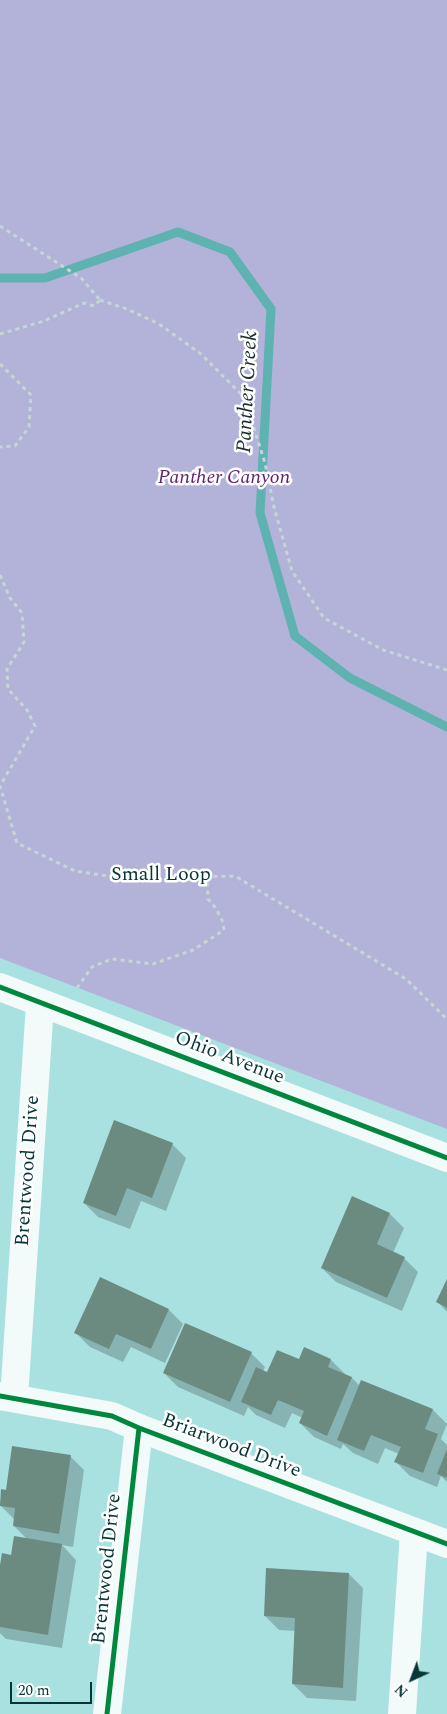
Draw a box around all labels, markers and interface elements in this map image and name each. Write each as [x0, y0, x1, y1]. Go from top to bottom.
water label: Panther Creek [233, 330, 265, 454]
park label: Panther Canyon [158, 467, 290, 491]
street label: Small Loop [111, 864, 211, 888]
street label: Ohio Avenue [171, 1027, 287, 1091]
street label: Brentwood Drive [12, 1095, 46, 1247]
street label: Briarwood Drive [158, 1409, 304, 1485]
street label: Brentwood Drive [88, 1492, 128, 1646]
north arrow [387, 1654, 437, 1704]
scale bar [12, 1672, 95, 1704]
text: 20 m [18, 1679, 50, 1702]
text: N [390, 1679, 413, 1702]

